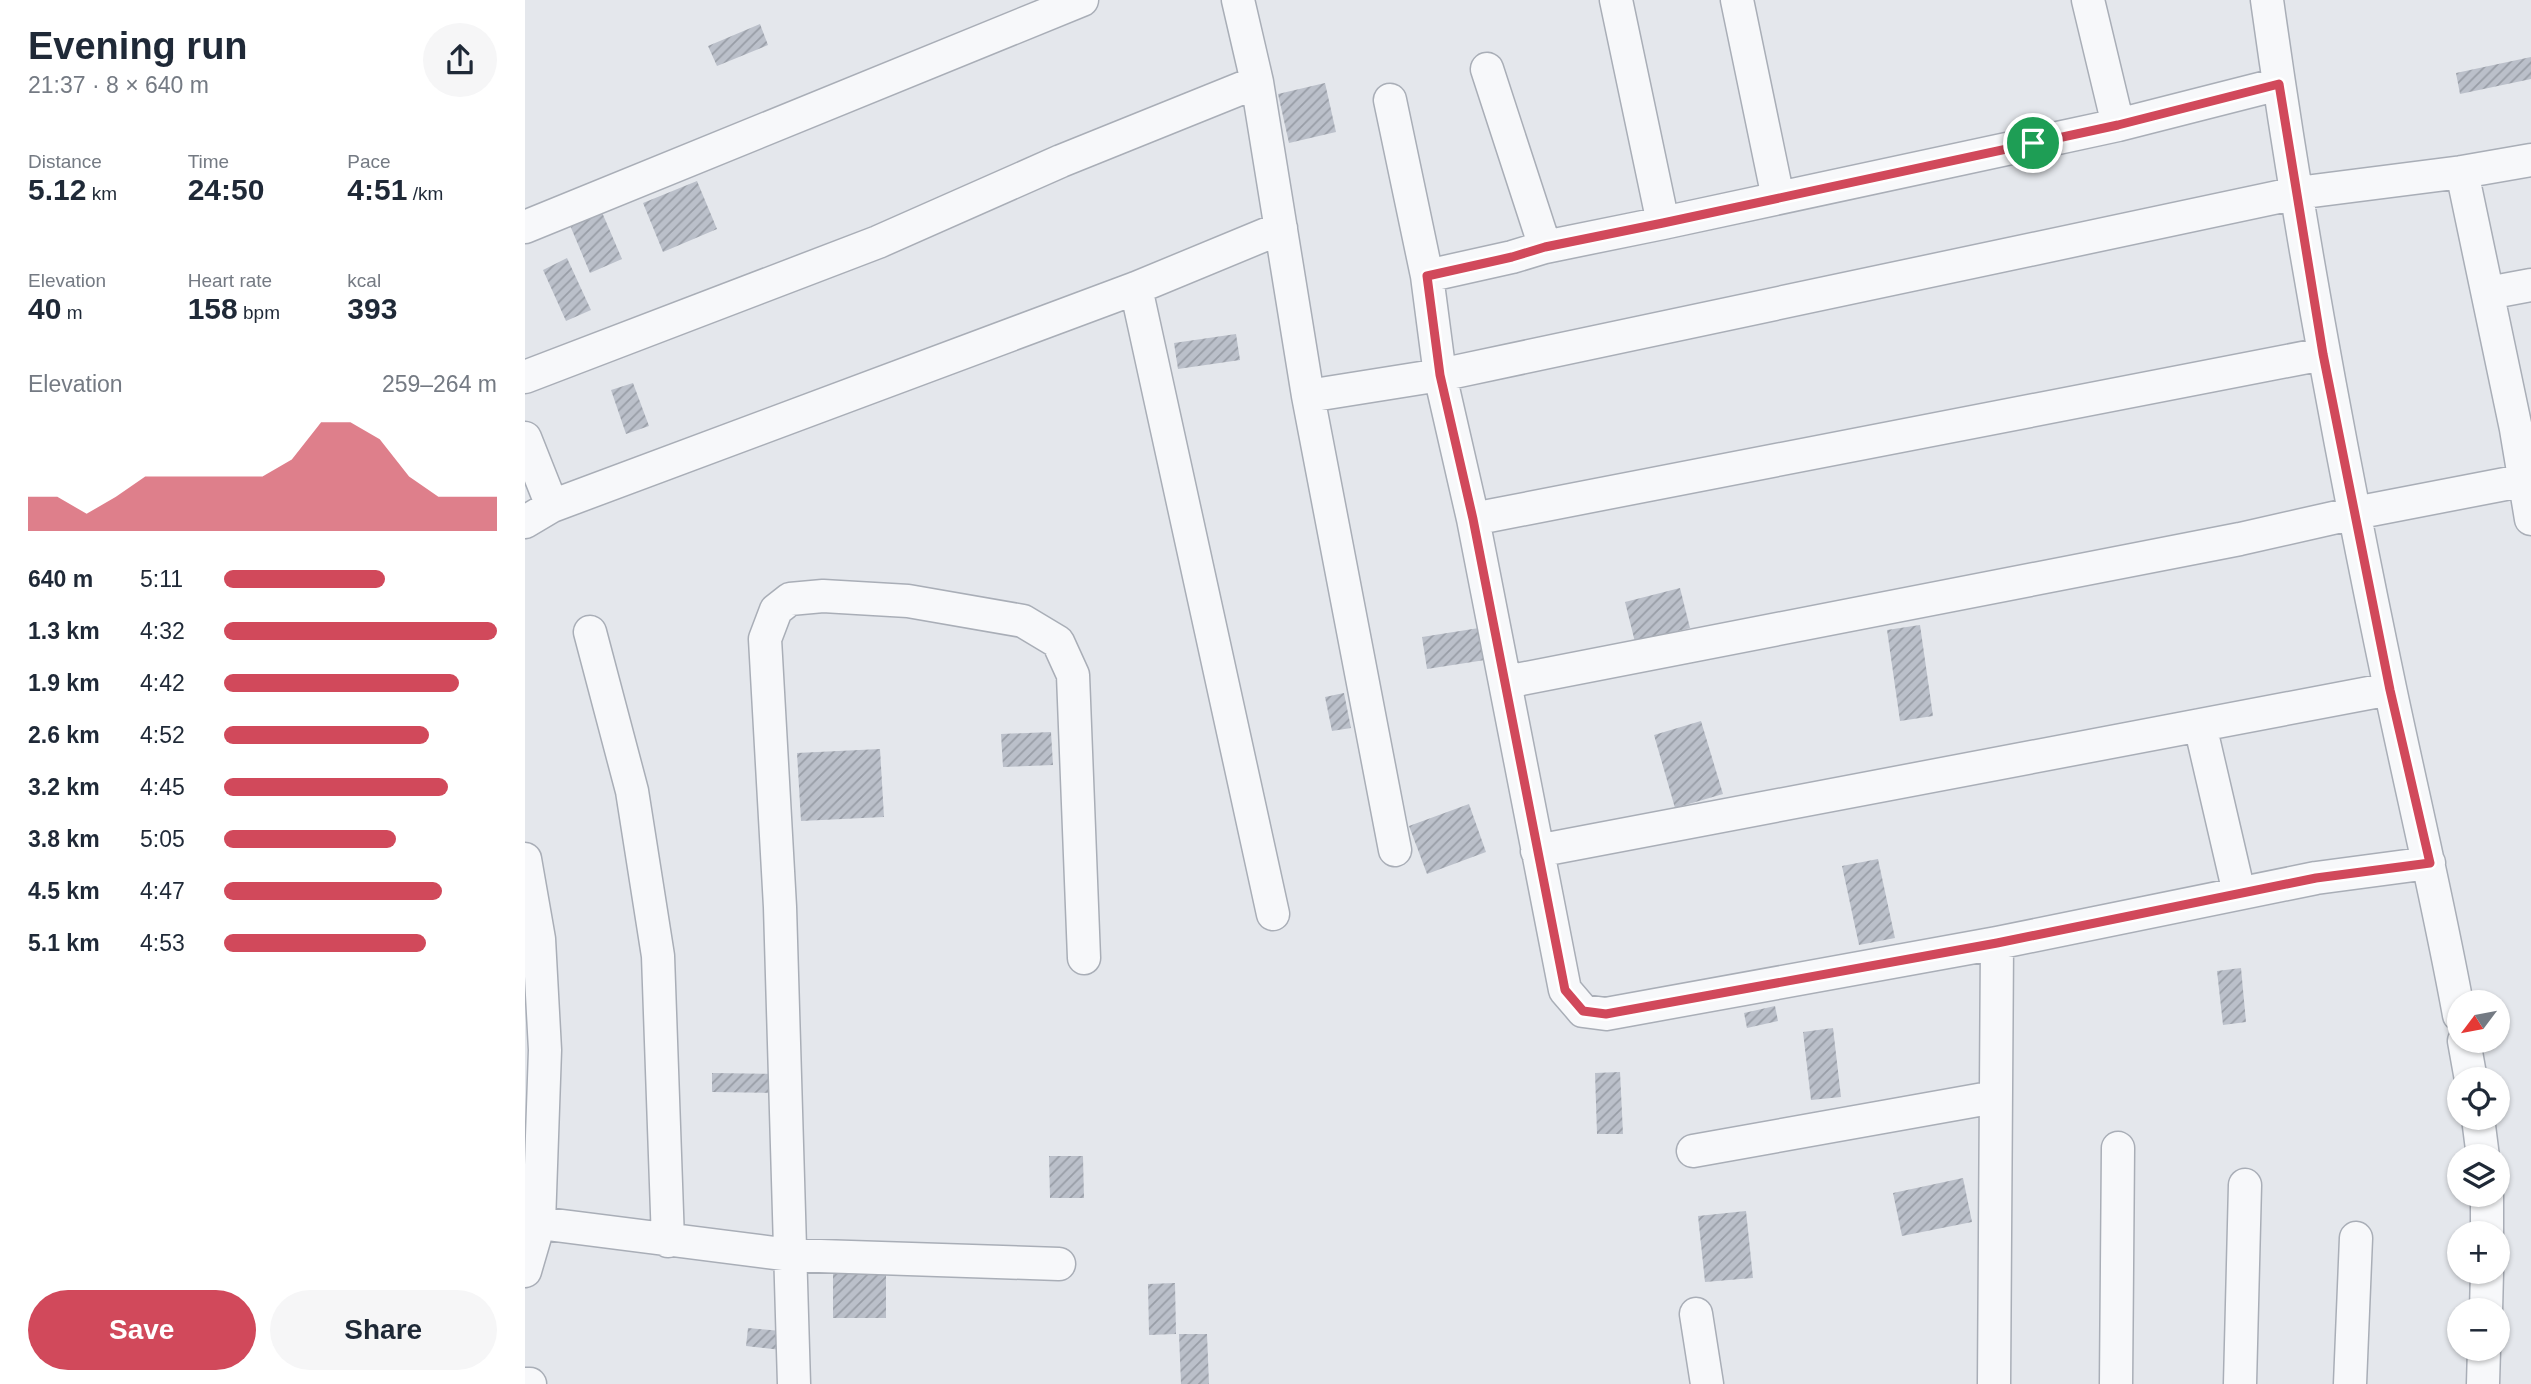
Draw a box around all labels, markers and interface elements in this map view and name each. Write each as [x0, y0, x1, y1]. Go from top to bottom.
button: share [423, 23, 497, 97]
text: Evening run [28, 25, 248, 67]
text: 21:37 · 8 × 640 m [28, 72, 209, 98]
pin [2003, 113, 2063, 173]
icon: arrive [2014, 124, 2052, 162]
text: Distance [28, 151, 102, 172]
text: Time [188, 151, 229, 172]
text: Pace [347, 151, 391, 172]
text: 5.12 [28, 173, 86, 206]
text: 24:50 [188, 173, 264, 206]
text: 4:51 [347, 173, 407, 206]
text: km [86, 183, 117, 204]
text: /km [407, 183, 443, 204]
text: Elevation [28, 270, 106, 291]
text: Heart rate [188, 270, 272, 291]
text: kcal [347, 270, 381, 291]
text: 40 [28, 292, 61, 325]
text: 158 [188, 292, 238, 325]
text: 393 [347, 292, 397, 325]
text: m [61, 302, 82, 323]
text: bpm [238, 302, 280, 323]
text: Elevation [28, 371, 123, 397]
text: 259–264 m [382, 371, 497, 397]
text: 640 m [28, 566, 93, 592]
text: 5:11 [140, 566, 183, 592]
text: 1.3 km [28, 618, 100, 644]
text: 4:32 [140, 618, 185, 644]
text: 1.9 km [28, 670, 100, 696]
text: 4:42 [140, 670, 185, 696]
text: 2.6 km [28, 722, 100, 748]
text: 4:52 [140, 722, 185, 748]
text: 3.2 km [28, 774, 100, 800]
text: 4:45 [140, 774, 185, 800]
text: 3.8 km [28, 826, 100, 852]
text: 5:05 [140, 826, 185, 852]
text: 4.5 km [28, 878, 100, 904]
text: 4:47 [140, 878, 185, 904]
text: 5.1 km [28, 930, 100, 956]
text: 4:53 [140, 930, 185, 956]
north arrow [2447, 990, 2509, 1054]
map controls [2447, 990, 2510, 1361]
button: locate [2447, 1067, 2510, 1130]
button: layers [2447, 1144, 2510, 1207]
button: + [2447, 1221, 2510, 1284]
button: Save [28, 1290, 256, 1370]
button: Share [270, 1290, 497, 1370]
button: − [2447, 1298, 2510, 1361]

